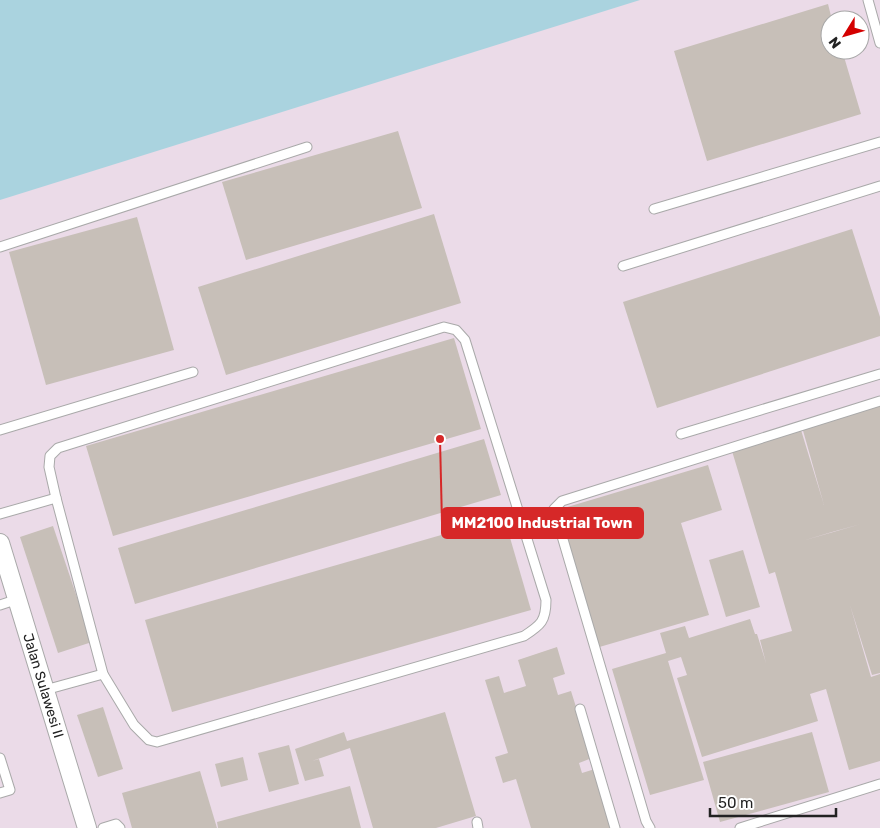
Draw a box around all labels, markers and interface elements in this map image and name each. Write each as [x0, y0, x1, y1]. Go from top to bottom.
north arrow [820, 10, 870, 60]
text: N [825, 33, 845, 52]
callout: MM2100 Industrial Town [442, 508, 643, 538]
text: MM2100 Industrial Town [452, 514, 632, 532]
street label: Jalan Sulawesi II [19, 631, 67, 740]
scale bar [710, 786, 836, 818]
text: 50 m [718, 794, 753, 812]

